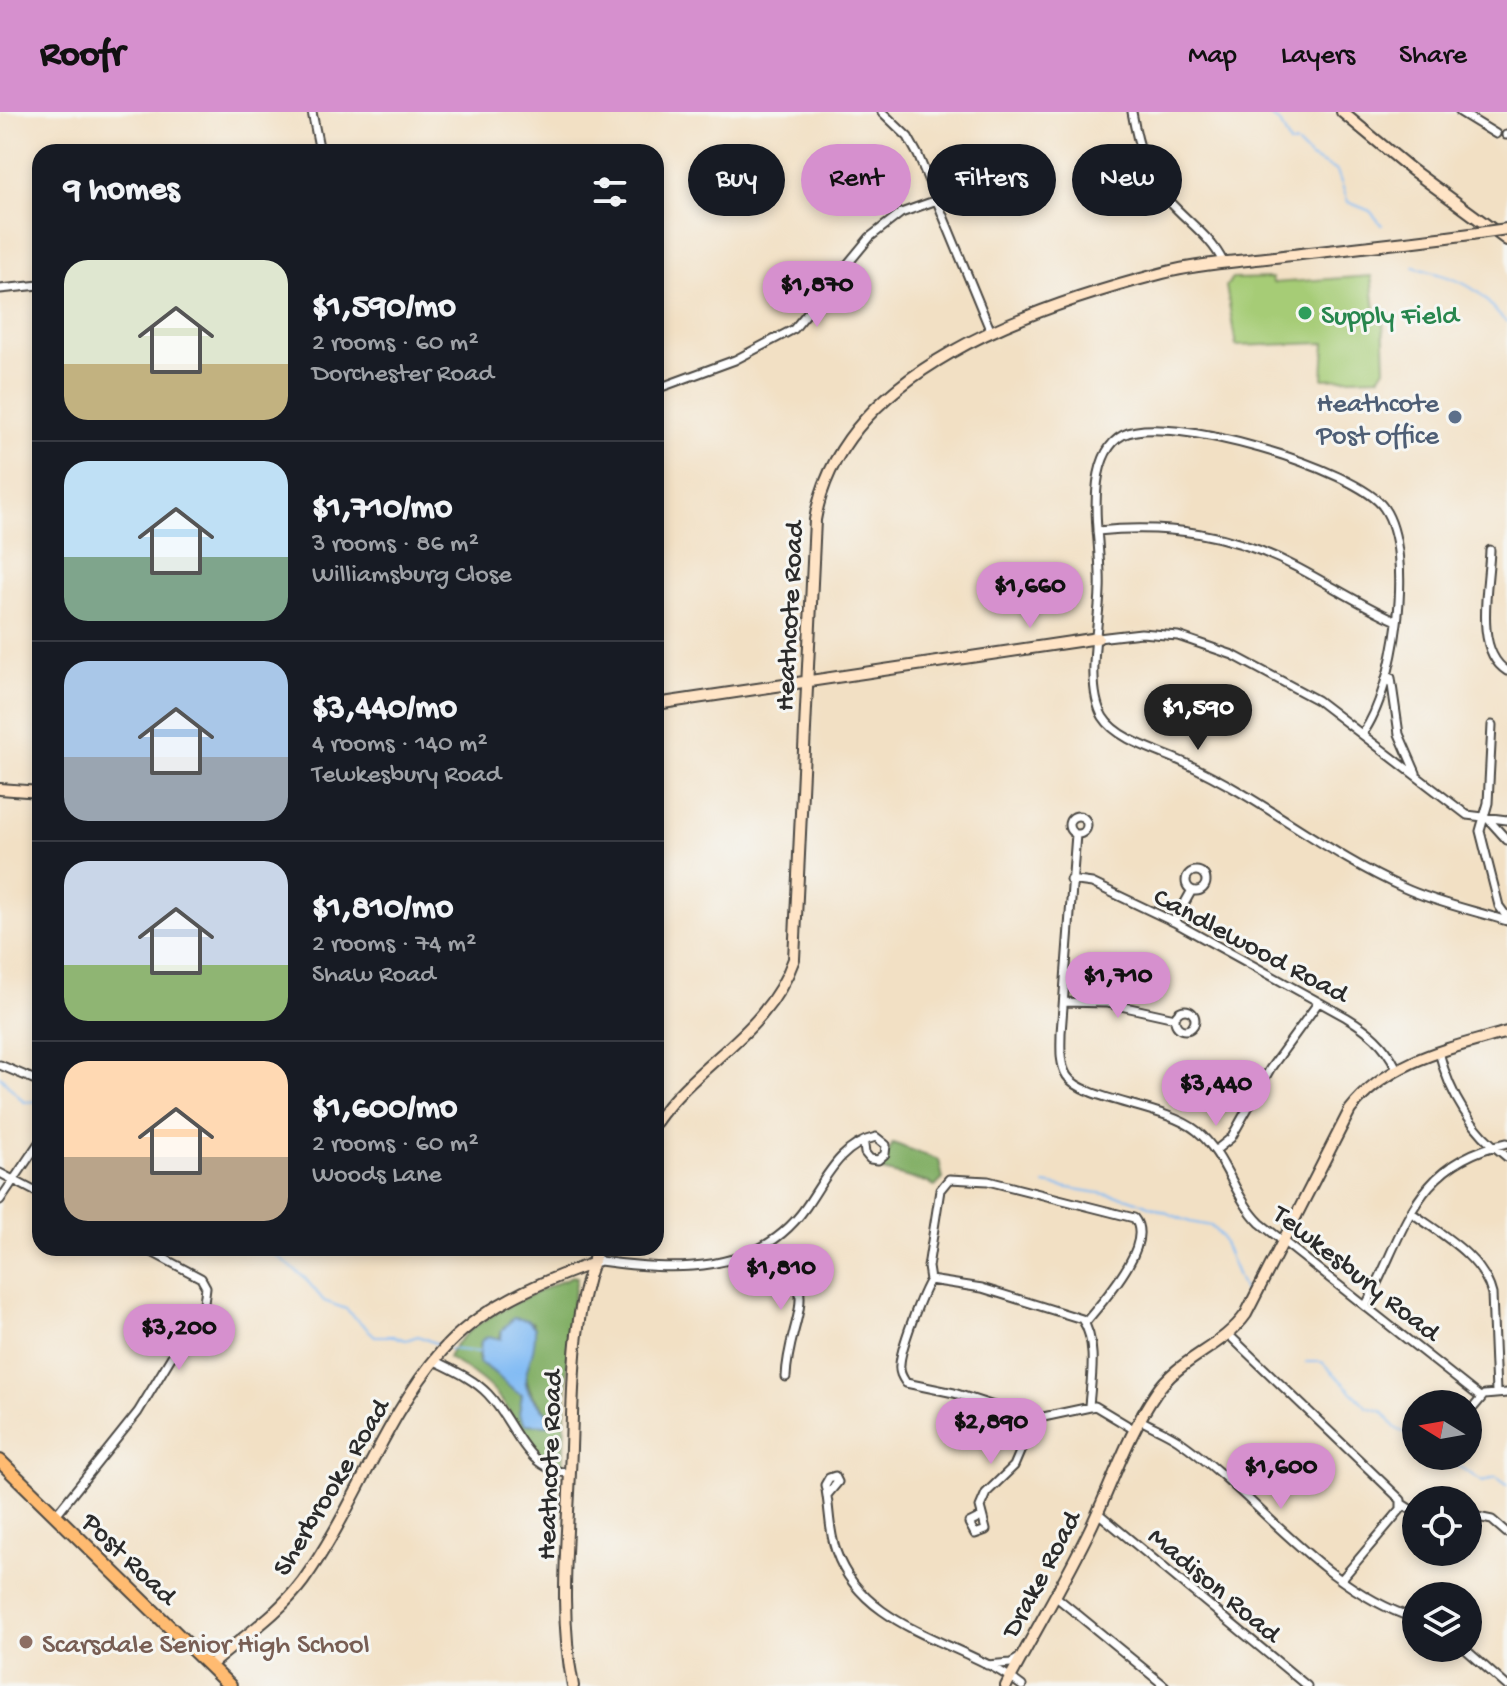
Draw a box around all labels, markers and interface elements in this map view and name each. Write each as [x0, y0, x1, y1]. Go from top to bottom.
text: Roofr [40, 34, 124, 78]
text: Map [1188, 40, 1237, 73]
text: Layers [1281, 40, 1355, 73]
text: Share [1399, 40, 1467, 73]
chip: Buy [688, 144, 785, 216]
chip: Rent [801, 144, 911, 216]
chip: Filters [927, 144, 1056, 216]
chip: New [1072, 144, 1182, 216]
icon: filters [588, 170, 632, 214]
text: 9 homes [64, 172, 179, 212]
pin: $1,870 [752, 261, 882, 329]
text: $1,870 [781, 271, 853, 302]
text: $1,590/mo [312, 289, 456, 329]
icon: home [128, 292, 224, 388]
place label: Supply Field [1321, 301, 1461, 334]
marker: Supply Field [1296, 304, 1314, 322]
text: 2 rooms · 60 m² [312, 329, 478, 360]
text: Dorchester Road [312, 360, 494, 391]
place label: Heathcote Post Office [1316, 389, 1440, 454]
marker: Heathcote Post Office [1446, 408, 1464, 426]
text: $1,710/mo [312, 490, 452, 530]
icon: home [128, 493, 224, 589]
street label: Heathcote Road [770, 518, 813, 712]
text: 3 rooms · 86 m² [312, 530, 479, 561]
text: Williamsburg Close [312, 561, 512, 592]
pin: $1,660 [965, 562, 1095, 630]
text: $1,660 [994, 572, 1066, 603]
pin: $1,590 [1133, 684, 1263, 752]
text: $3,440/mo [312, 690, 457, 730]
icon: home [128, 693, 224, 789]
text: $1,590 [1162, 694, 1234, 725]
text: 4 rooms · 140 m² [312, 730, 488, 761]
text: Tewkesbury Road [312, 761, 501, 792]
street label: Candlewood Road [1147, 882, 1355, 1013]
text: $1,810/mo [312, 890, 453, 930]
icon: home [128, 893, 224, 989]
text: 2 rooms · 74 m² [312, 930, 476, 961]
pin: $1,710 [1053, 952, 1183, 1020]
text: Shaw Road [312, 961, 436, 992]
text: $1,710 [1083, 962, 1153, 993]
pin: $3,440 [1151, 1060, 1281, 1128]
text: $3,440 [1180, 1070, 1252, 1101]
text: $1,600/mo [312, 1090, 457, 1130]
icon: home [128, 1093, 224, 1189]
text: 2 rooms · 60 m² [312, 1130, 478, 1161]
text: Woods Lane [312, 1161, 442, 1192]
street label: Tewkesbury Road [1263, 1198, 1448, 1352]
pin: $1,810 [716, 1244, 846, 1312]
text: $1,810 [746, 1254, 816, 1285]
pin: $3,200 [114, 1304, 244, 1372]
text: $3,200 [141, 1314, 217, 1345]
street label: Heathcote Road [532, 1367, 571, 1561]
north arrow [1402, 1390, 1482, 1470]
map controls [1402, 1390, 1482, 1662]
street label: Sherbrooke Road [267, 1392, 400, 1583]
pin: $2,890 [926, 1398, 1056, 1466]
text: $2,890 [954, 1408, 1028, 1439]
pin: $1,600 [1216, 1443, 1346, 1511]
text: $1,600 [1244, 1453, 1318, 1484]
button: locate [1402, 1486, 1482, 1566]
street label: Drake Road [995, 1504, 1091, 1646]
street label: Post Road [73, 1506, 184, 1615]
street label: Madison Road [1140, 1521, 1288, 1653]
button: layers [1402, 1582, 1482, 1662]
place label: Scarsdale Senior High School [42, 1630, 370, 1663]
marker: Scarsdale Senior High School [17, 1633, 35, 1651]

